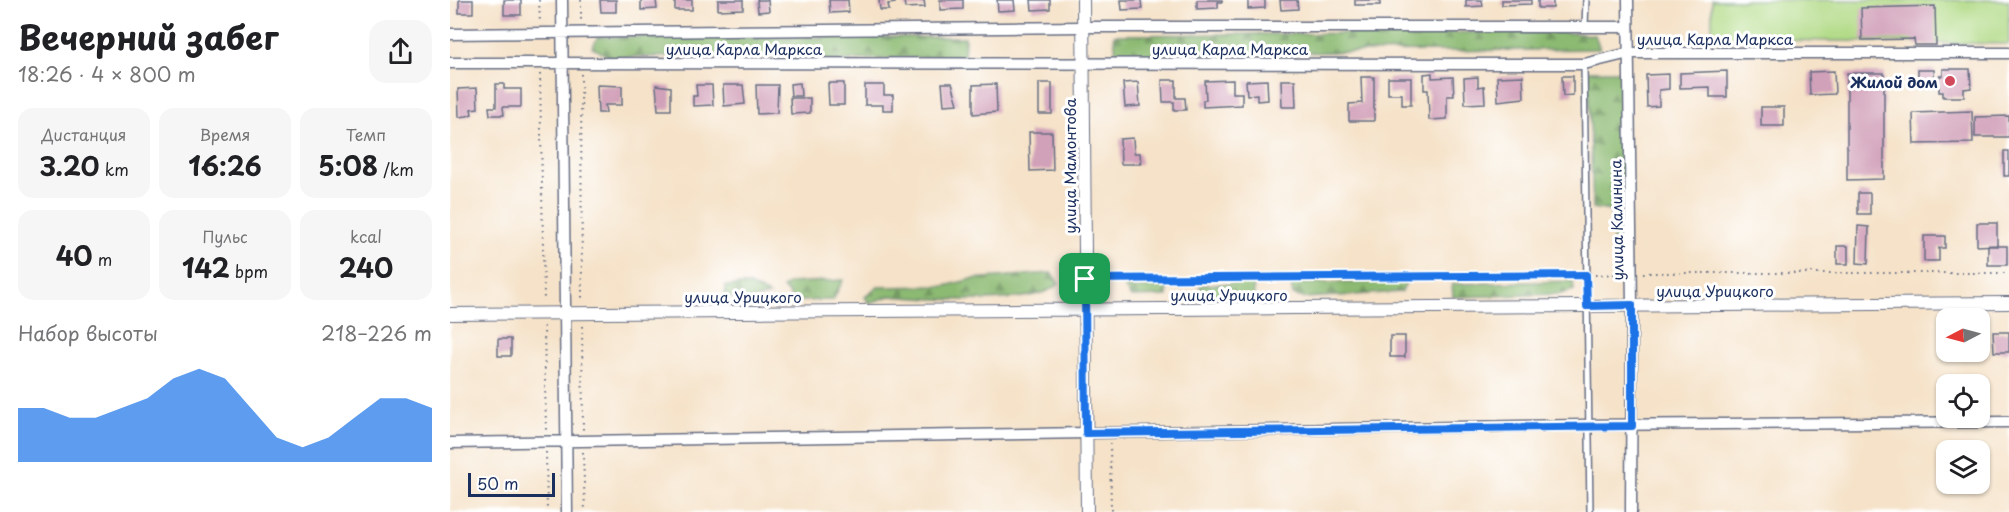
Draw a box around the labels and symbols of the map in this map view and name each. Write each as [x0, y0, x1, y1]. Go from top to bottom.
street label: улица Карла Маркса [1637, 27, 1794, 50]
street label: улица Карла Маркса [666, 37, 823, 60]
street label: улица Карла Маркса [1152, 37, 1309, 60]
place label: Жилой дом [1849, 70, 1938, 93]
marker: Жилой дом [1943, 74, 1957, 88]
street label: улица Мамонтова [1058, 98, 1081, 234]
street label: улица Калинина [1603, 159, 1629, 281]
pin [1059, 253, 1110, 304]
street label: улица Урицкого [1656, 279, 1774, 302]
street label: улица Урицкого [1170, 283, 1288, 306]
street label: улица Урицкого [684, 285, 802, 308]
north arrow [1936, 308, 1990, 362]
scale bar [468, 470, 555, 498]

